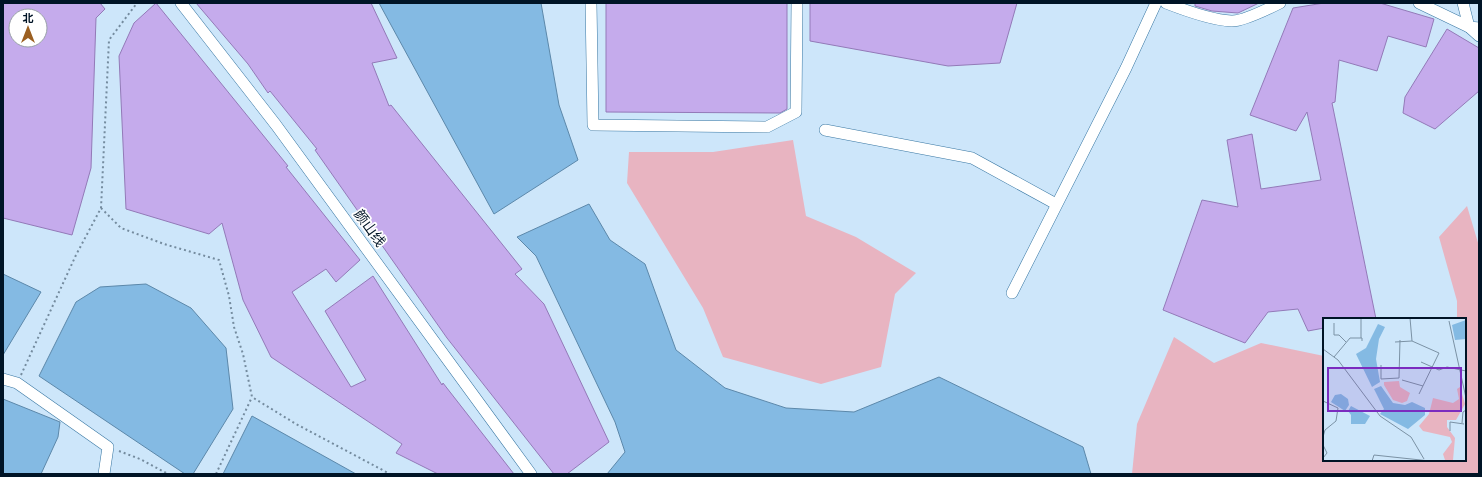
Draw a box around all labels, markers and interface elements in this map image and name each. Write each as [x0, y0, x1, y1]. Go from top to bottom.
north arrow [8, 8, 48, 48]
text: 北 [23, 11, 34, 26]
street label: 颜山线 [350, 205, 390, 251]
inset map [1323, 318, 1466, 461]

